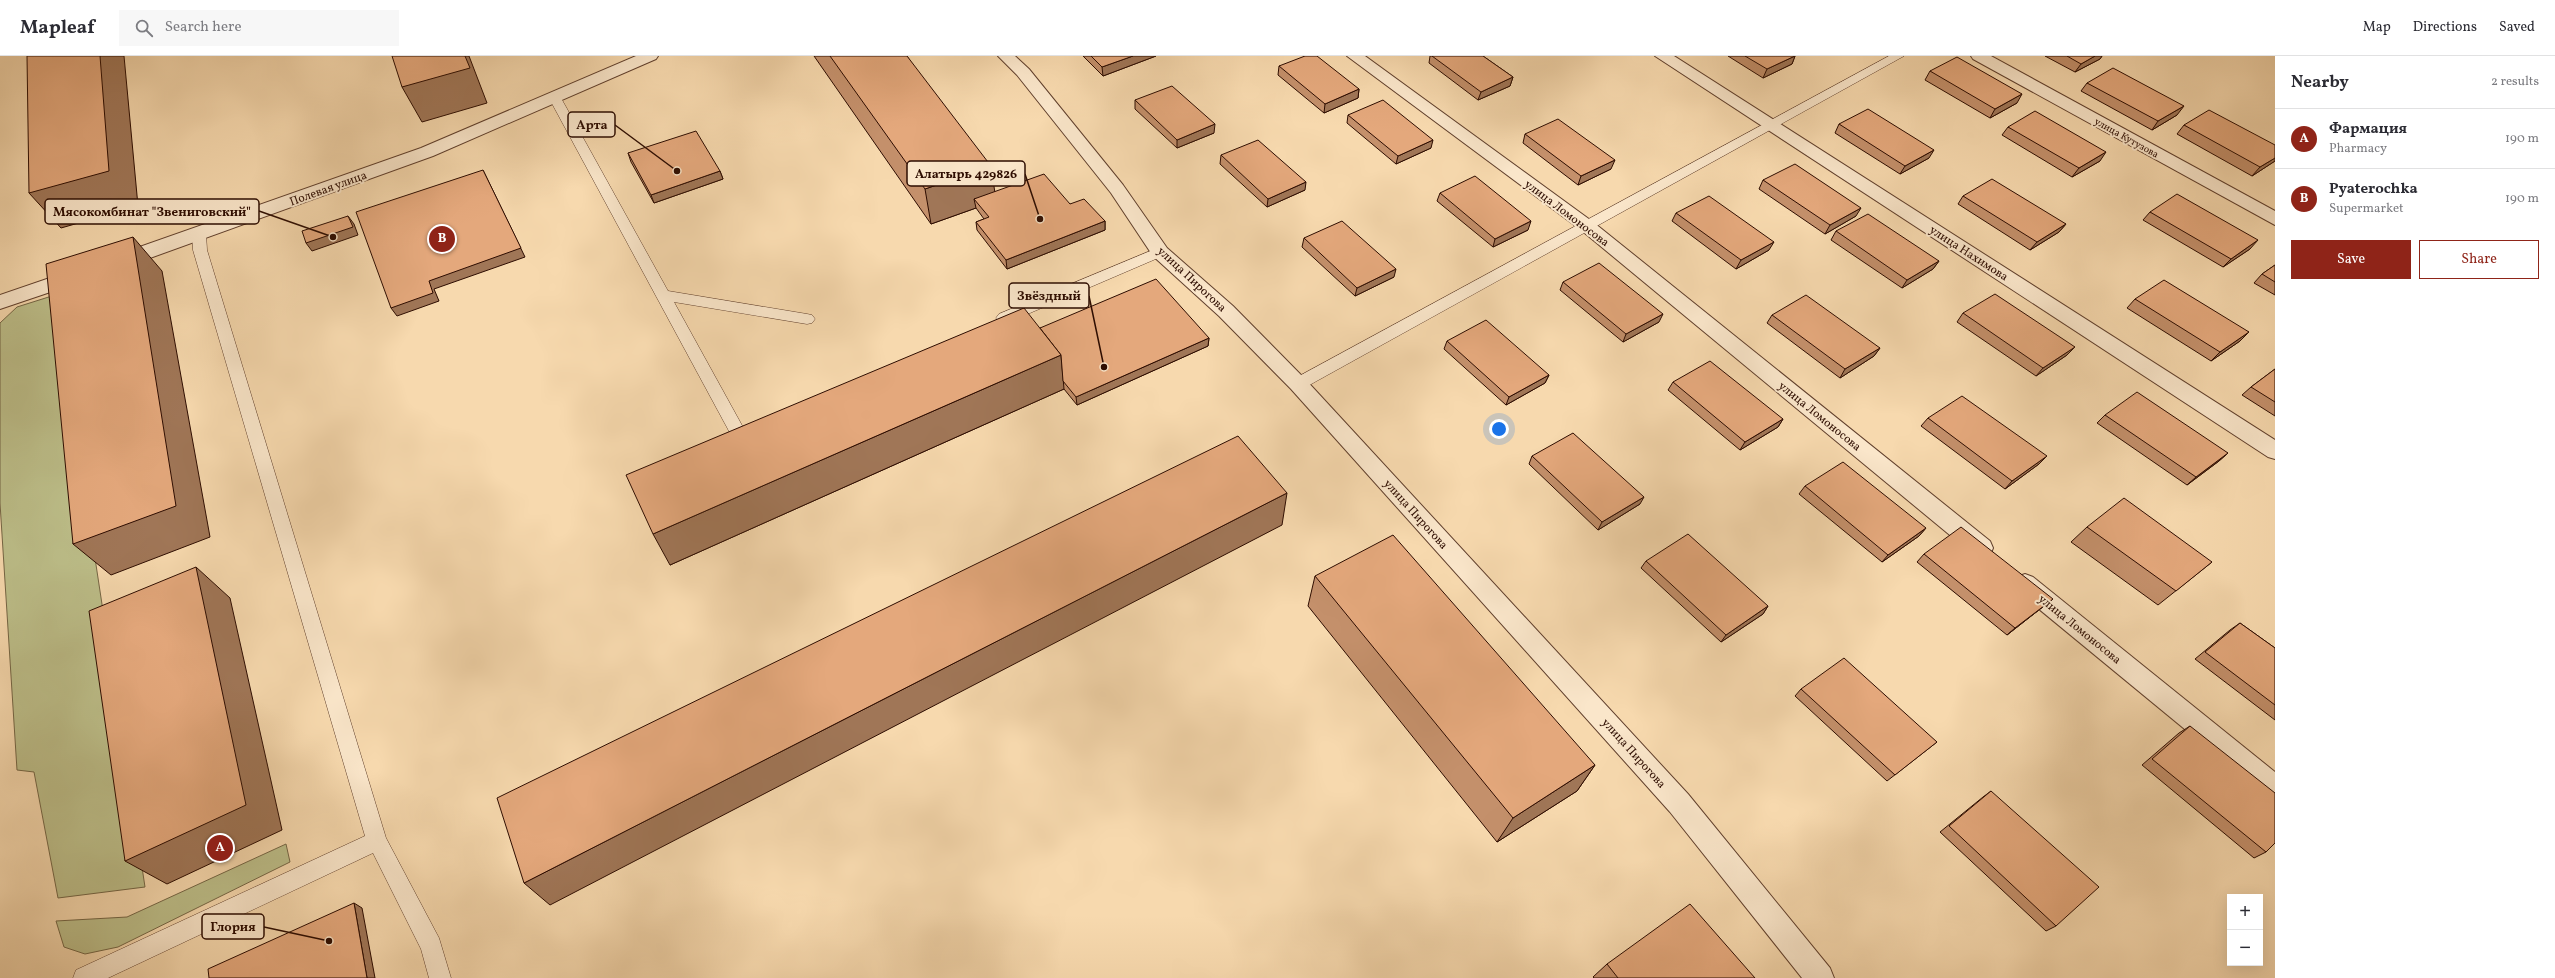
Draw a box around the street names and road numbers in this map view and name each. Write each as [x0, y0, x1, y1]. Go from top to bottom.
street label: улица Кутузова [2092, 114, 2161, 161]
street label: Полевая улица [287, 168, 369, 210]
street label: улица Ломоносова [1521, 177, 1612, 251]
street label: улица Нахимова [1926, 222, 2011, 285]
street label: улица Пирогова [1153, 244, 1229, 316]
street label: улица Ломоносова [1775, 378, 1864, 455]
street label: улица Пирогова [1380, 476, 1451, 553]
street label: улица Ломоносова [2035, 591, 2124, 668]
street label: улица Пирогова [1598, 715, 1669, 792]

